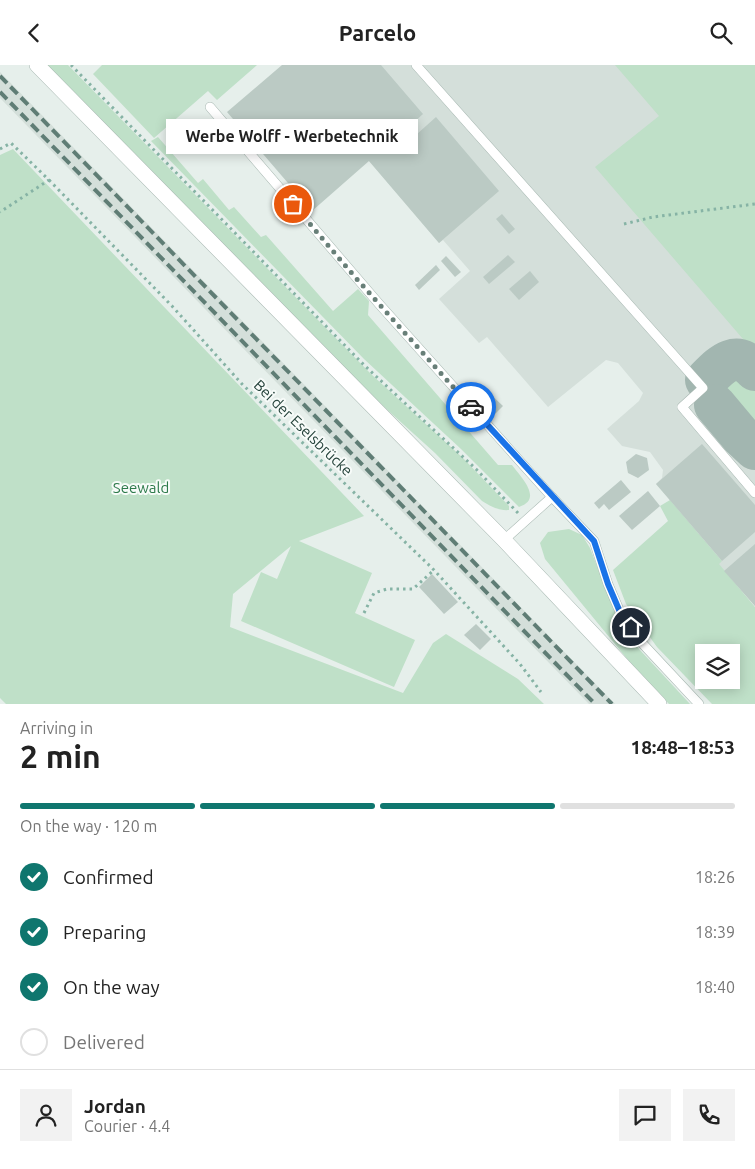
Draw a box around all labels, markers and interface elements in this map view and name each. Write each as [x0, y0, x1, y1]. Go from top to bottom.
icon: back [20, 19, 48, 47]
icon: search [707, 19, 735, 47]
text: Parcelo [339, 20, 416, 45]
callout: Werbe Wolff - Werbetechnik [167, 119, 419, 154]
text: Werbe Wolff - Werbetechnik [185, 127, 399, 145]
pin [272, 183, 314, 225]
icon: bag [279, 190, 307, 218]
street label: Bei der Eselsbrücke [251, 376, 356, 479]
courier [446, 382, 496, 432]
icon: car [457, 393, 485, 421]
park label: Seewald [113, 479, 169, 496]
pin [610, 606, 652, 648]
icon: home [617, 613, 645, 641]
map controls [695, 644, 740, 689]
button: layers [695, 644, 740, 689]
text: Arriving in [20, 719, 93, 737]
text: 18:48–18:53 [630, 736, 735, 758]
text: 2 min [20, 738, 101, 774]
text: On the way · 120 m [20, 817, 157, 835]
icon: check [20, 863, 48, 891]
text: Confirmed [63, 866, 154, 888]
text: 18:26 [695, 868, 735, 886]
icon: check [20, 918, 48, 946]
text: Preparing [63, 921, 147, 943]
text: 18:39 [695, 923, 735, 941]
icon: check [20, 973, 48, 1001]
text: On the way [63, 976, 160, 998]
text: 18:40 [695, 978, 735, 996]
text: Delivered [63, 1031, 145, 1053]
button: person [20, 1089, 72, 1141]
button: chat [619, 1089, 671, 1141]
button: phone [683, 1089, 735, 1141]
text: Jordan [84, 1095, 146, 1117]
text: Courier · 4.4 [84, 1117, 170, 1135]

